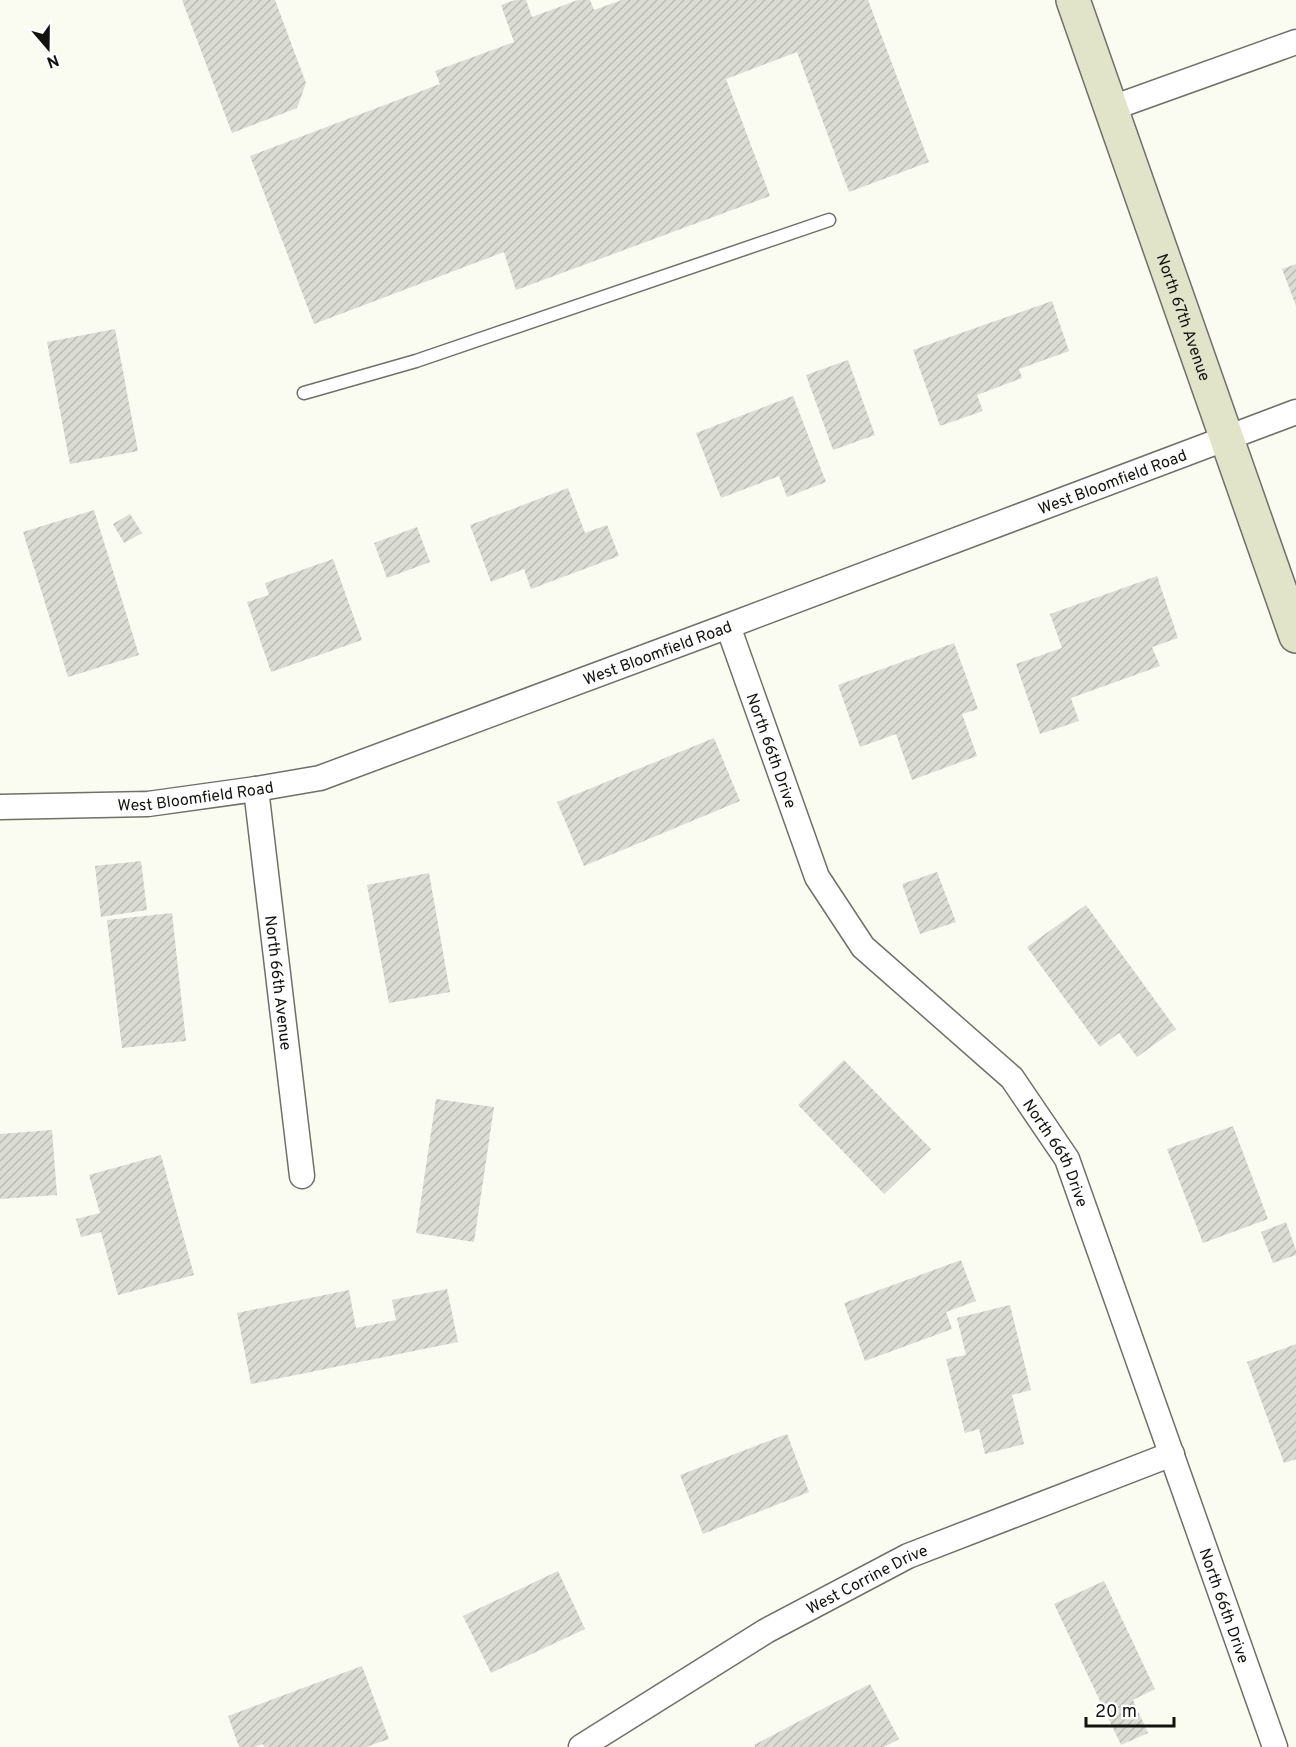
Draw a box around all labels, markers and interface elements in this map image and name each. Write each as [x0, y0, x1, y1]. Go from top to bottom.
north arrow [18, 18, 78, 78]
text: N [44, 49, 61, 72]
street label: North 67th Avenue [1151, 251, 1214, 384]
street label: West Bloomfield Road [1036, 446, 1190, 520]
street label: West Bloomfield Road [581, 617, 735, 691]
street label: North 66th Drive [741, 691, 800, 811]
street label: West Bloomfield Road [117, 778, 275, 817]
street label: North 66th Avenue [259, 914, 295, 1051]
street label: North 66th Drive [1017, 1096, 1091, 1210]
street label: West Corrine Drive [803, 1541, 931, 1620]
street label: North 66th Drive [1193, 1546, 1253, 1666]
scale bar [1086, 1690, 1174, 1728]
text: 20 m [1095, 1701, 1137, 1724]

